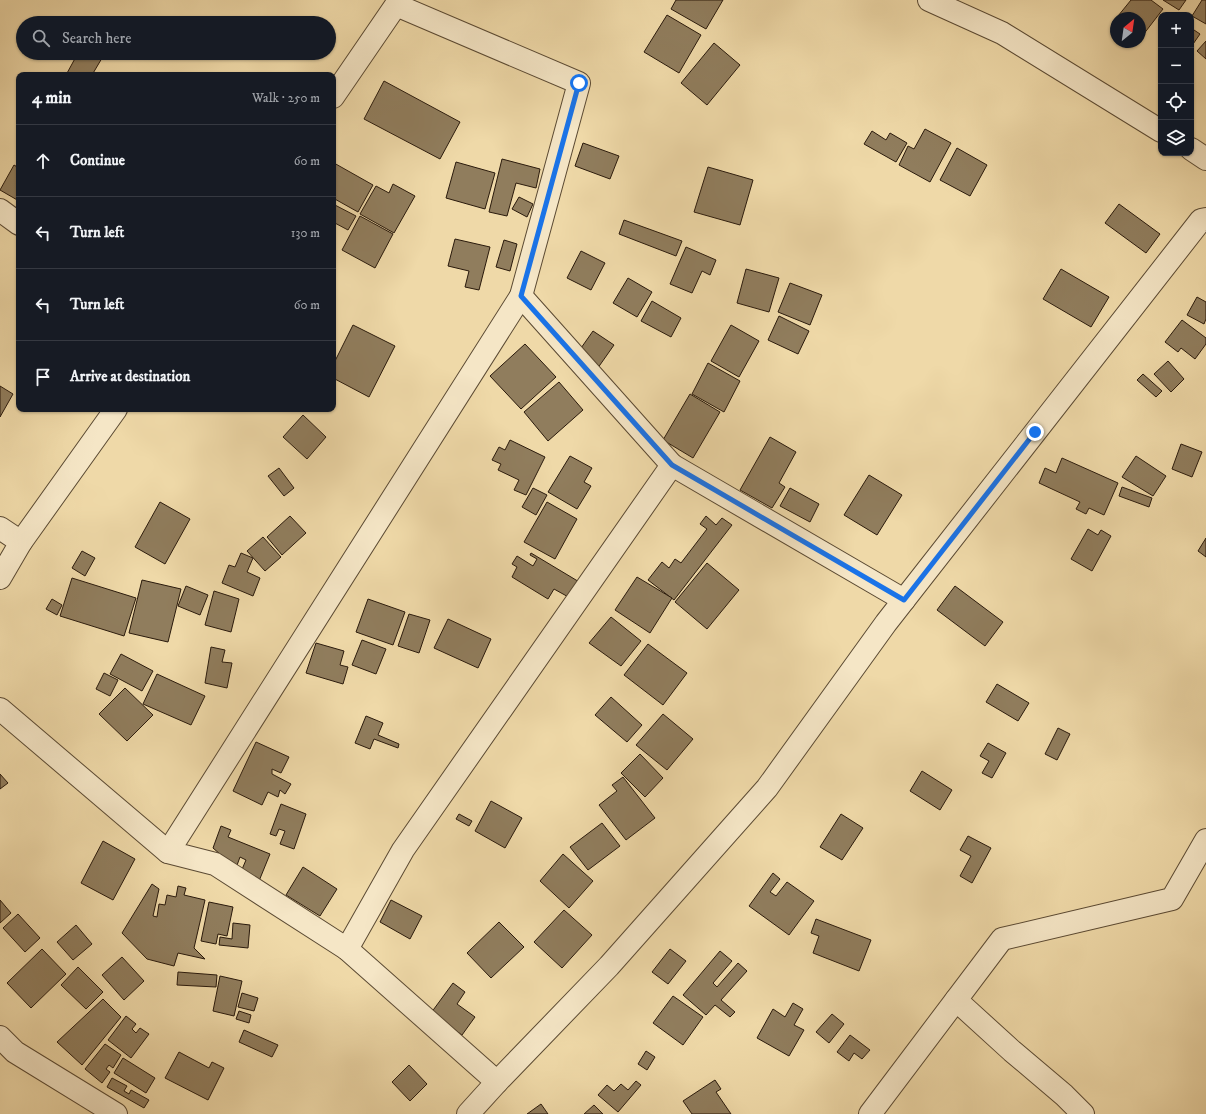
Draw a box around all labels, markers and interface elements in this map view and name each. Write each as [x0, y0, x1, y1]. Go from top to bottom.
north arrow [1110, 12, 1146, 48]
map controls [1158, 12, 1194, 156]
button: + [1158, 12, 1194, 48]
search box [16, 16, 336, 60]
icon: search [30, 27, 52, 49]
text: Search here [62, 29, 131, 48]
button: − [1158, 48, 1194, 84]
route start [570, 74, 588, 92]
button: locate [1158, 84, 1194, 120]
text: 4 min [32, 87, 71, 109]
text: Walk · 250 m [252, 90, 320, 106]
button: layers [1158, 120, 1194, 156]
icon: ahead [32, 150, 54, 172]
text: Continue [70, 151, 125, 170]
text: 60 m [294, 153, 320, 169]
icon: left [32, 222, 54, 244]
text: Turn left [70, 223, 124, 242]
text: 130 m [291, 225, 320, 241]
icon: left [32, 294, 54, 316]
text: Turn left [70, 295, 124, 314]
text: 60 m [294, 297, 320, 313]
icon: arrive [32, 366, 54, 388]
text: Arrive at destination [70, 367, 190, 386]
route end [1026, 423, 1044, 441]

